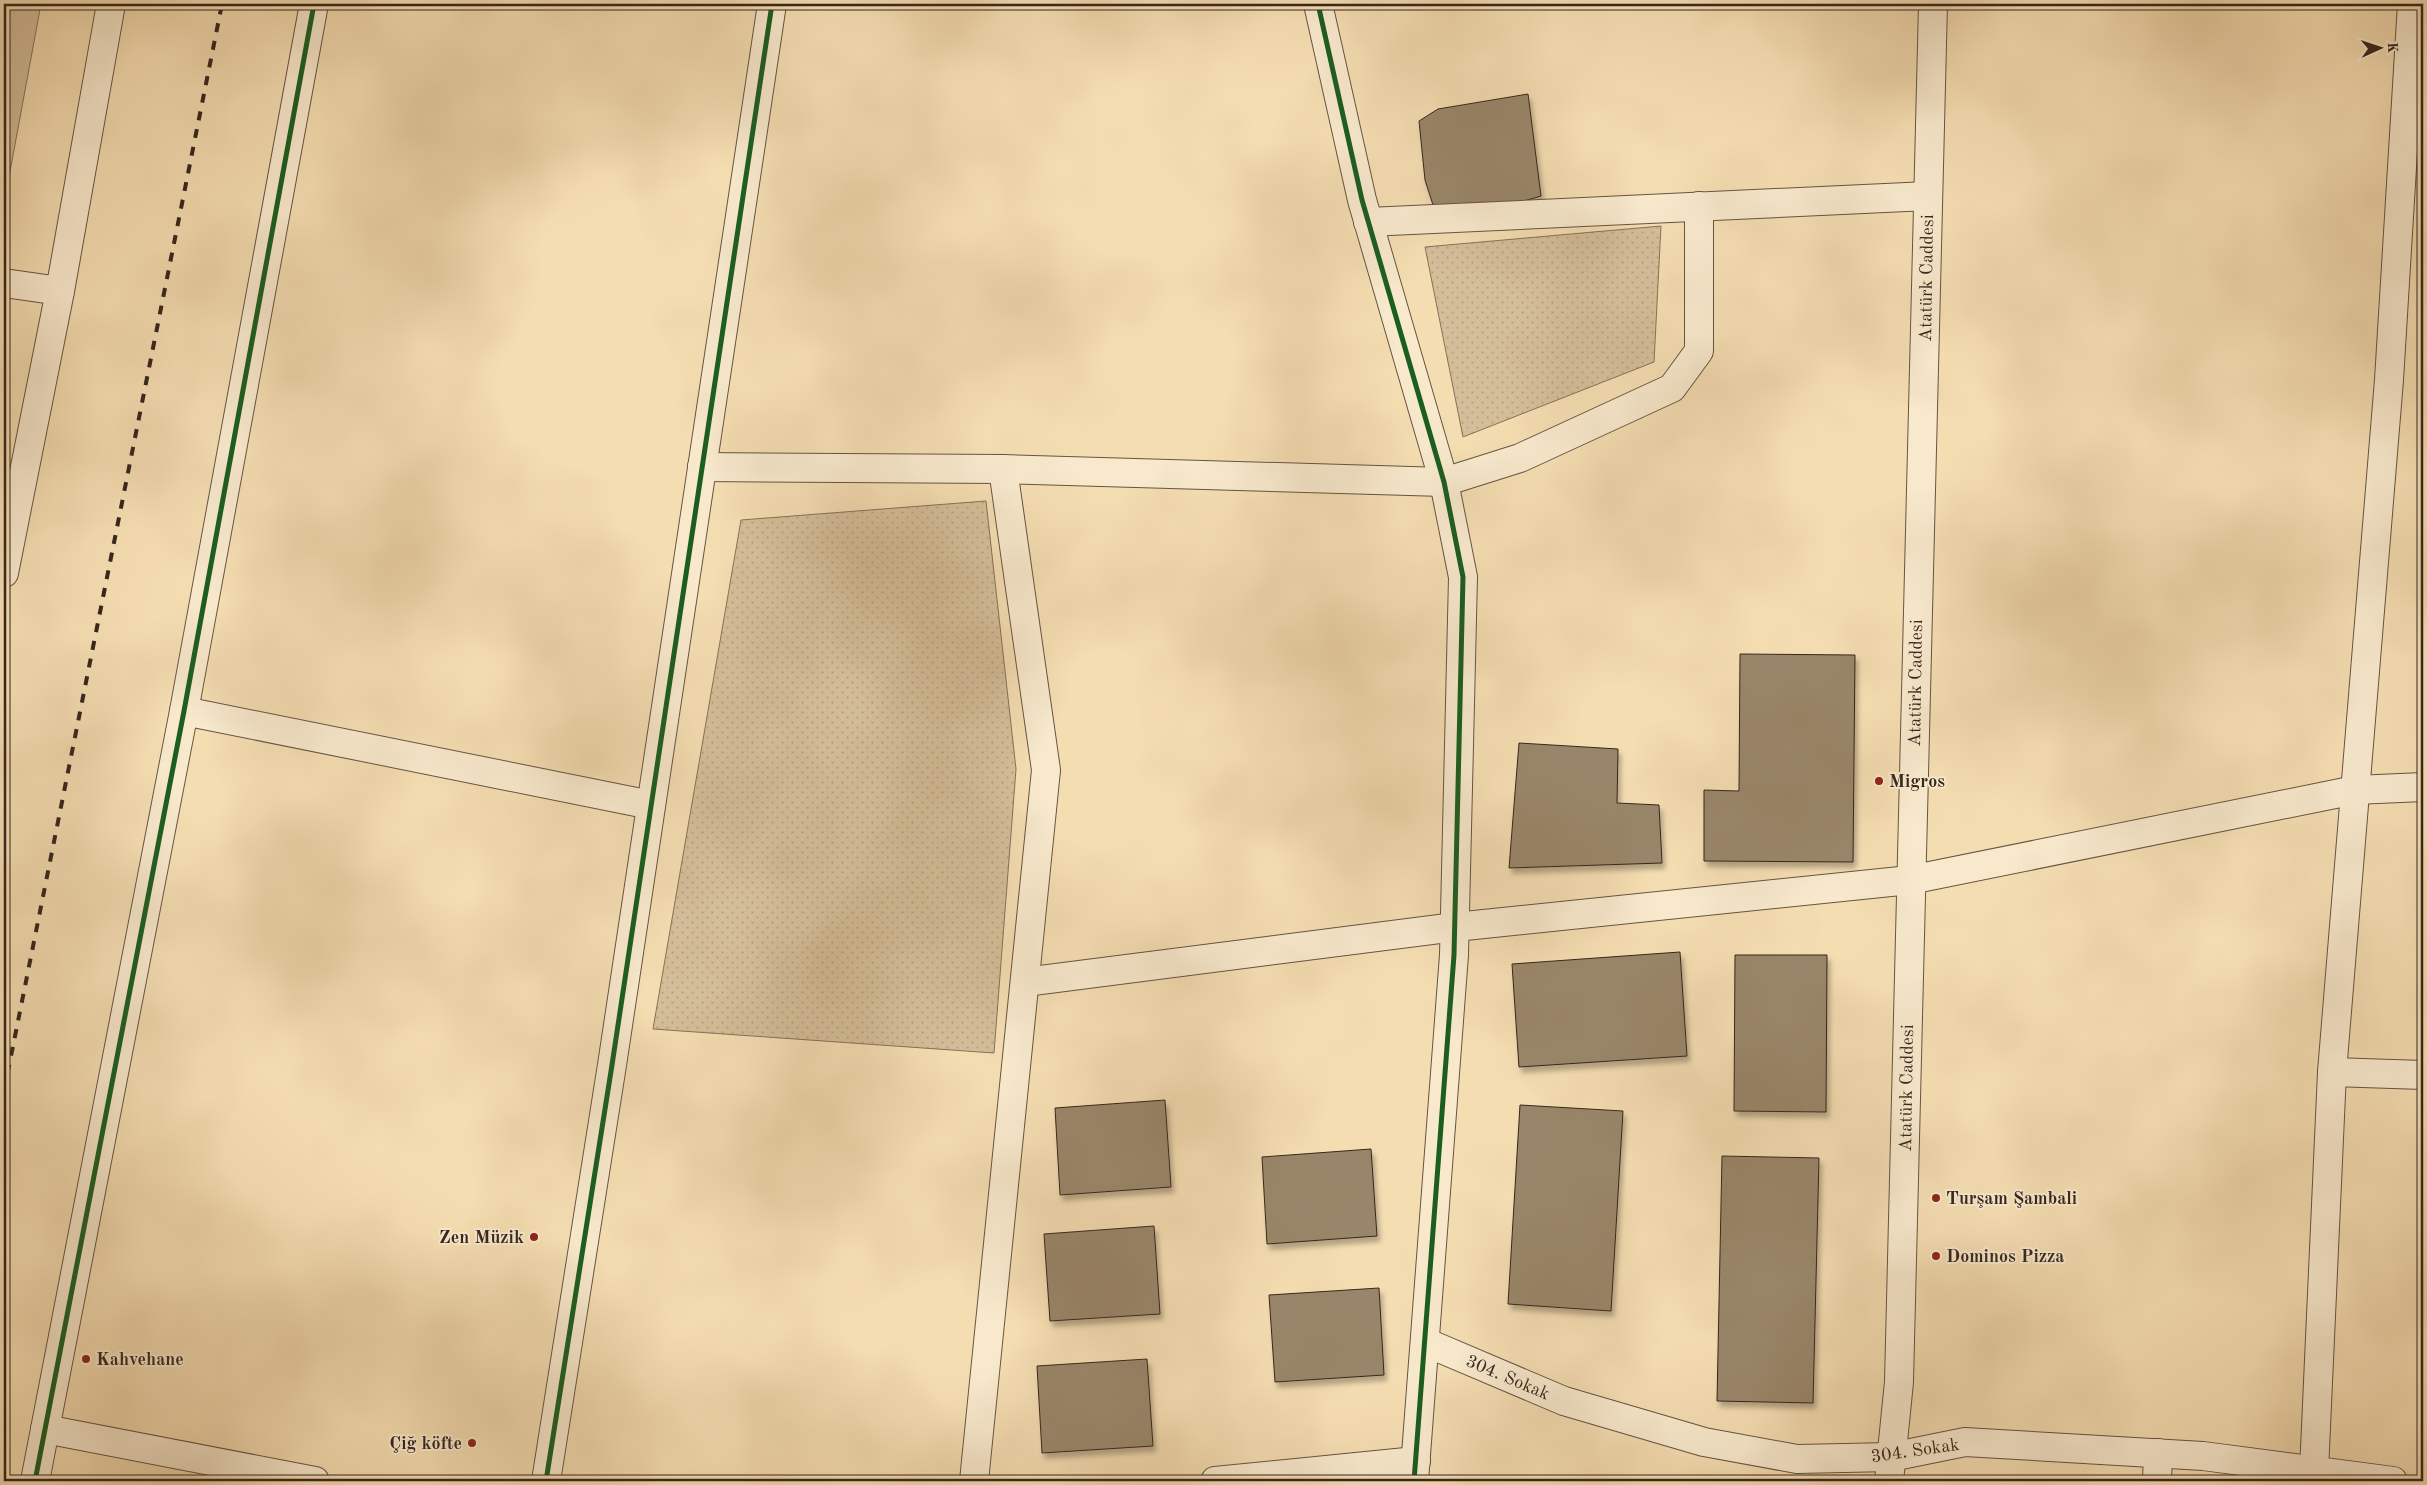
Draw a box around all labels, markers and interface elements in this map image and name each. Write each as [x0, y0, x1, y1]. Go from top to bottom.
north arrow [2354, 22, 2404, 72]
text: K [2385, 42, 2399, 53]
street label: Atatürk Caddesi [1917, 214, 1937, 342]
street label: Atatürk Caddesi [1906, 619, 1926, 747]
place label: Migros [1889, 773, 1945, 791]
marker: Migros [1873, 775, 1885, 787]
street label: Atatürk Caddesi [1897, 1024, 1917, 1152]
place label: Turşam Şambali [1946, 1190, 2077, 1208]
marker: Turşam Şambali [1930, 1192, 1942, 1204]
place label: Zen Müzik [439, 1229, 524, 1247]
marker: Zen Müzik [528, 1231, 540, 1243]
place label: Dominos Pizza [1946, 1248, 2064, 1266]
marker: Dominos Pizza [1930, 1250, 1942, 1262]
place label: Kahvehane [96, 1351, 184, 1369]
street label: 304. Sokak [1463, 1352, 1552, 1404]
marker: Kahvehane [80, 1353, 92, 1365]
place label: Çiğ köfte [389, 1435, 462, 1453]
street label: 304. Sokak [1870, 1436, 1961, 1466]
marker: Çiğ köfte [466, 1437, 478, 1449]

